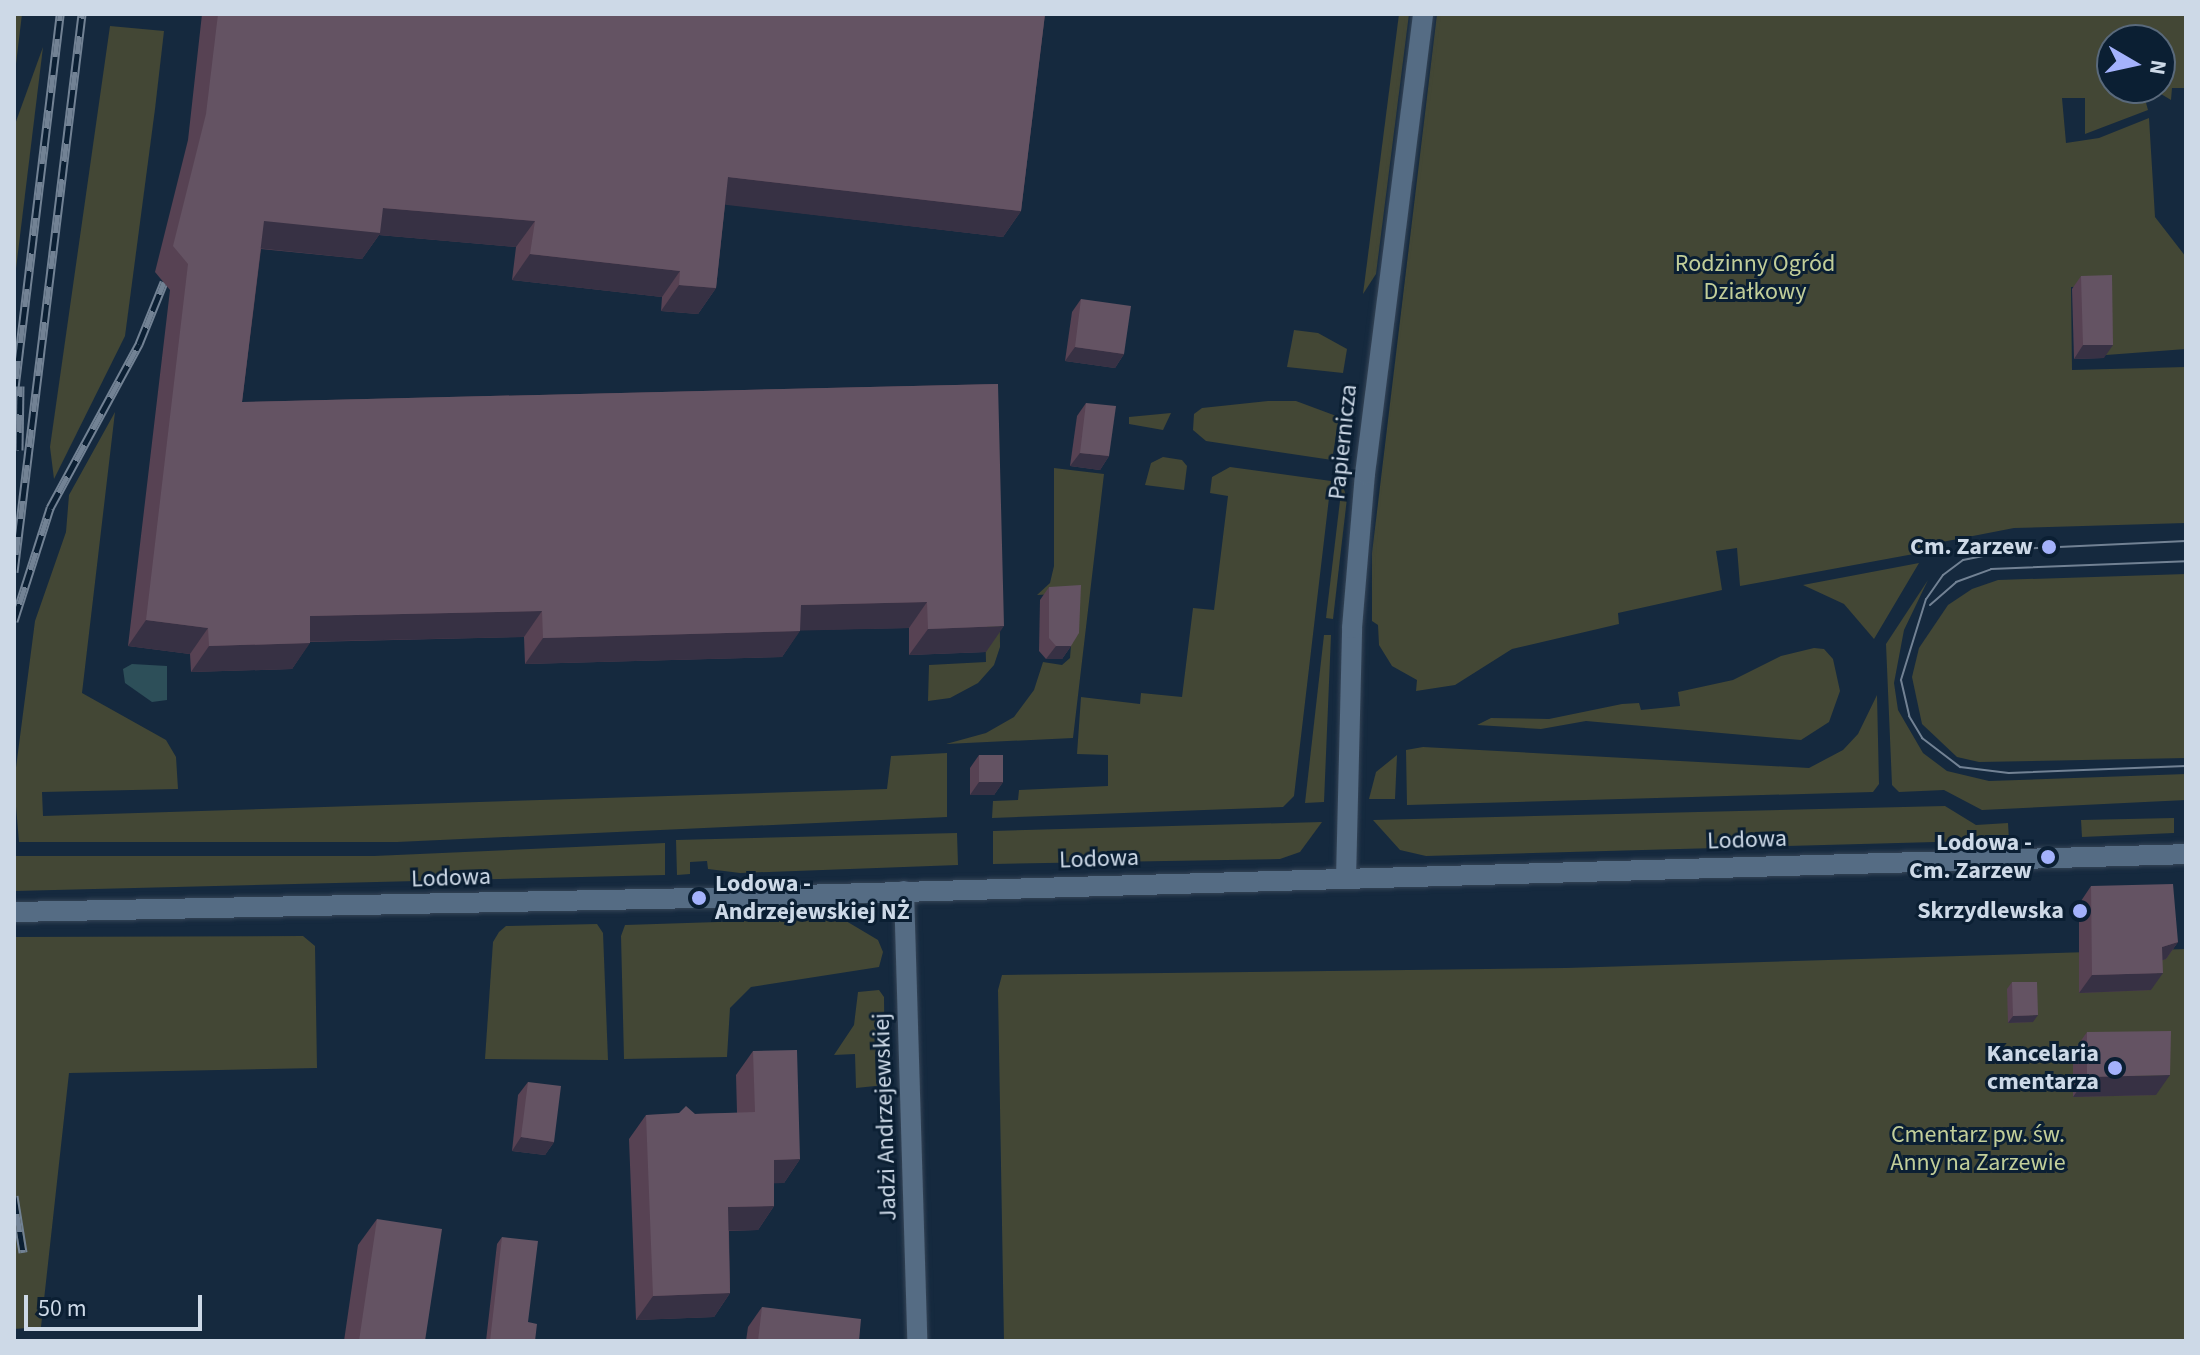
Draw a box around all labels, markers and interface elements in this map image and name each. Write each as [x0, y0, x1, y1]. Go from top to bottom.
north arrow [2096, 24, 2176, 104]
text: N [2141, 58, 2175, 77]
park label: Rodzinny Ogród Działkowy [1675, 250, 1835, 306]
street label: Papiernicza [1323, 383, 1363, 501]
place label: Cm. Zarzew [1910, 533, 2033, 561]
marker: Cm. Zarzew [2040, 538, 2058, 556]
street label: Lodowa [1707, 824, 1787, 856]
place label: Lodowa - Cm. Zarzew [1909, 829, 2032, 885]
street label: Lodowa [1059, 843, 1139, 875]
marker: Lodowa - Cm. Zarzew [2039, 848, 2057, 866]
street label: Lodowa [411, 862, 491, 894]
place label: Lodowa - Andrzejewskiej NŻ [715, 870, 910, 926]
marker: Lodowa - Andrzejewskiej NŻ [690, 889, 708, 907]
place label: Skrzydlewska [1917, 897, 2064, 925]
marker: Skrzydlewska [2071, 902, 2089, 920]
street label: Jadzi Andrzejewskiej [867, 1012, 903, 1222]
place label: Kancelaria cmentarza [1987, 1040, 2099, 1096]
marker: Kancelaria cmentarza [2106, 1059, 2124, 1077]
park label: Cmentarz pw. św. Anny na Zarzewie [1890, 1121, 2066, 1177]
scale bar [28, 1279, 206, 1329]
text: 50 m [38, 1291, 87, 1326]

